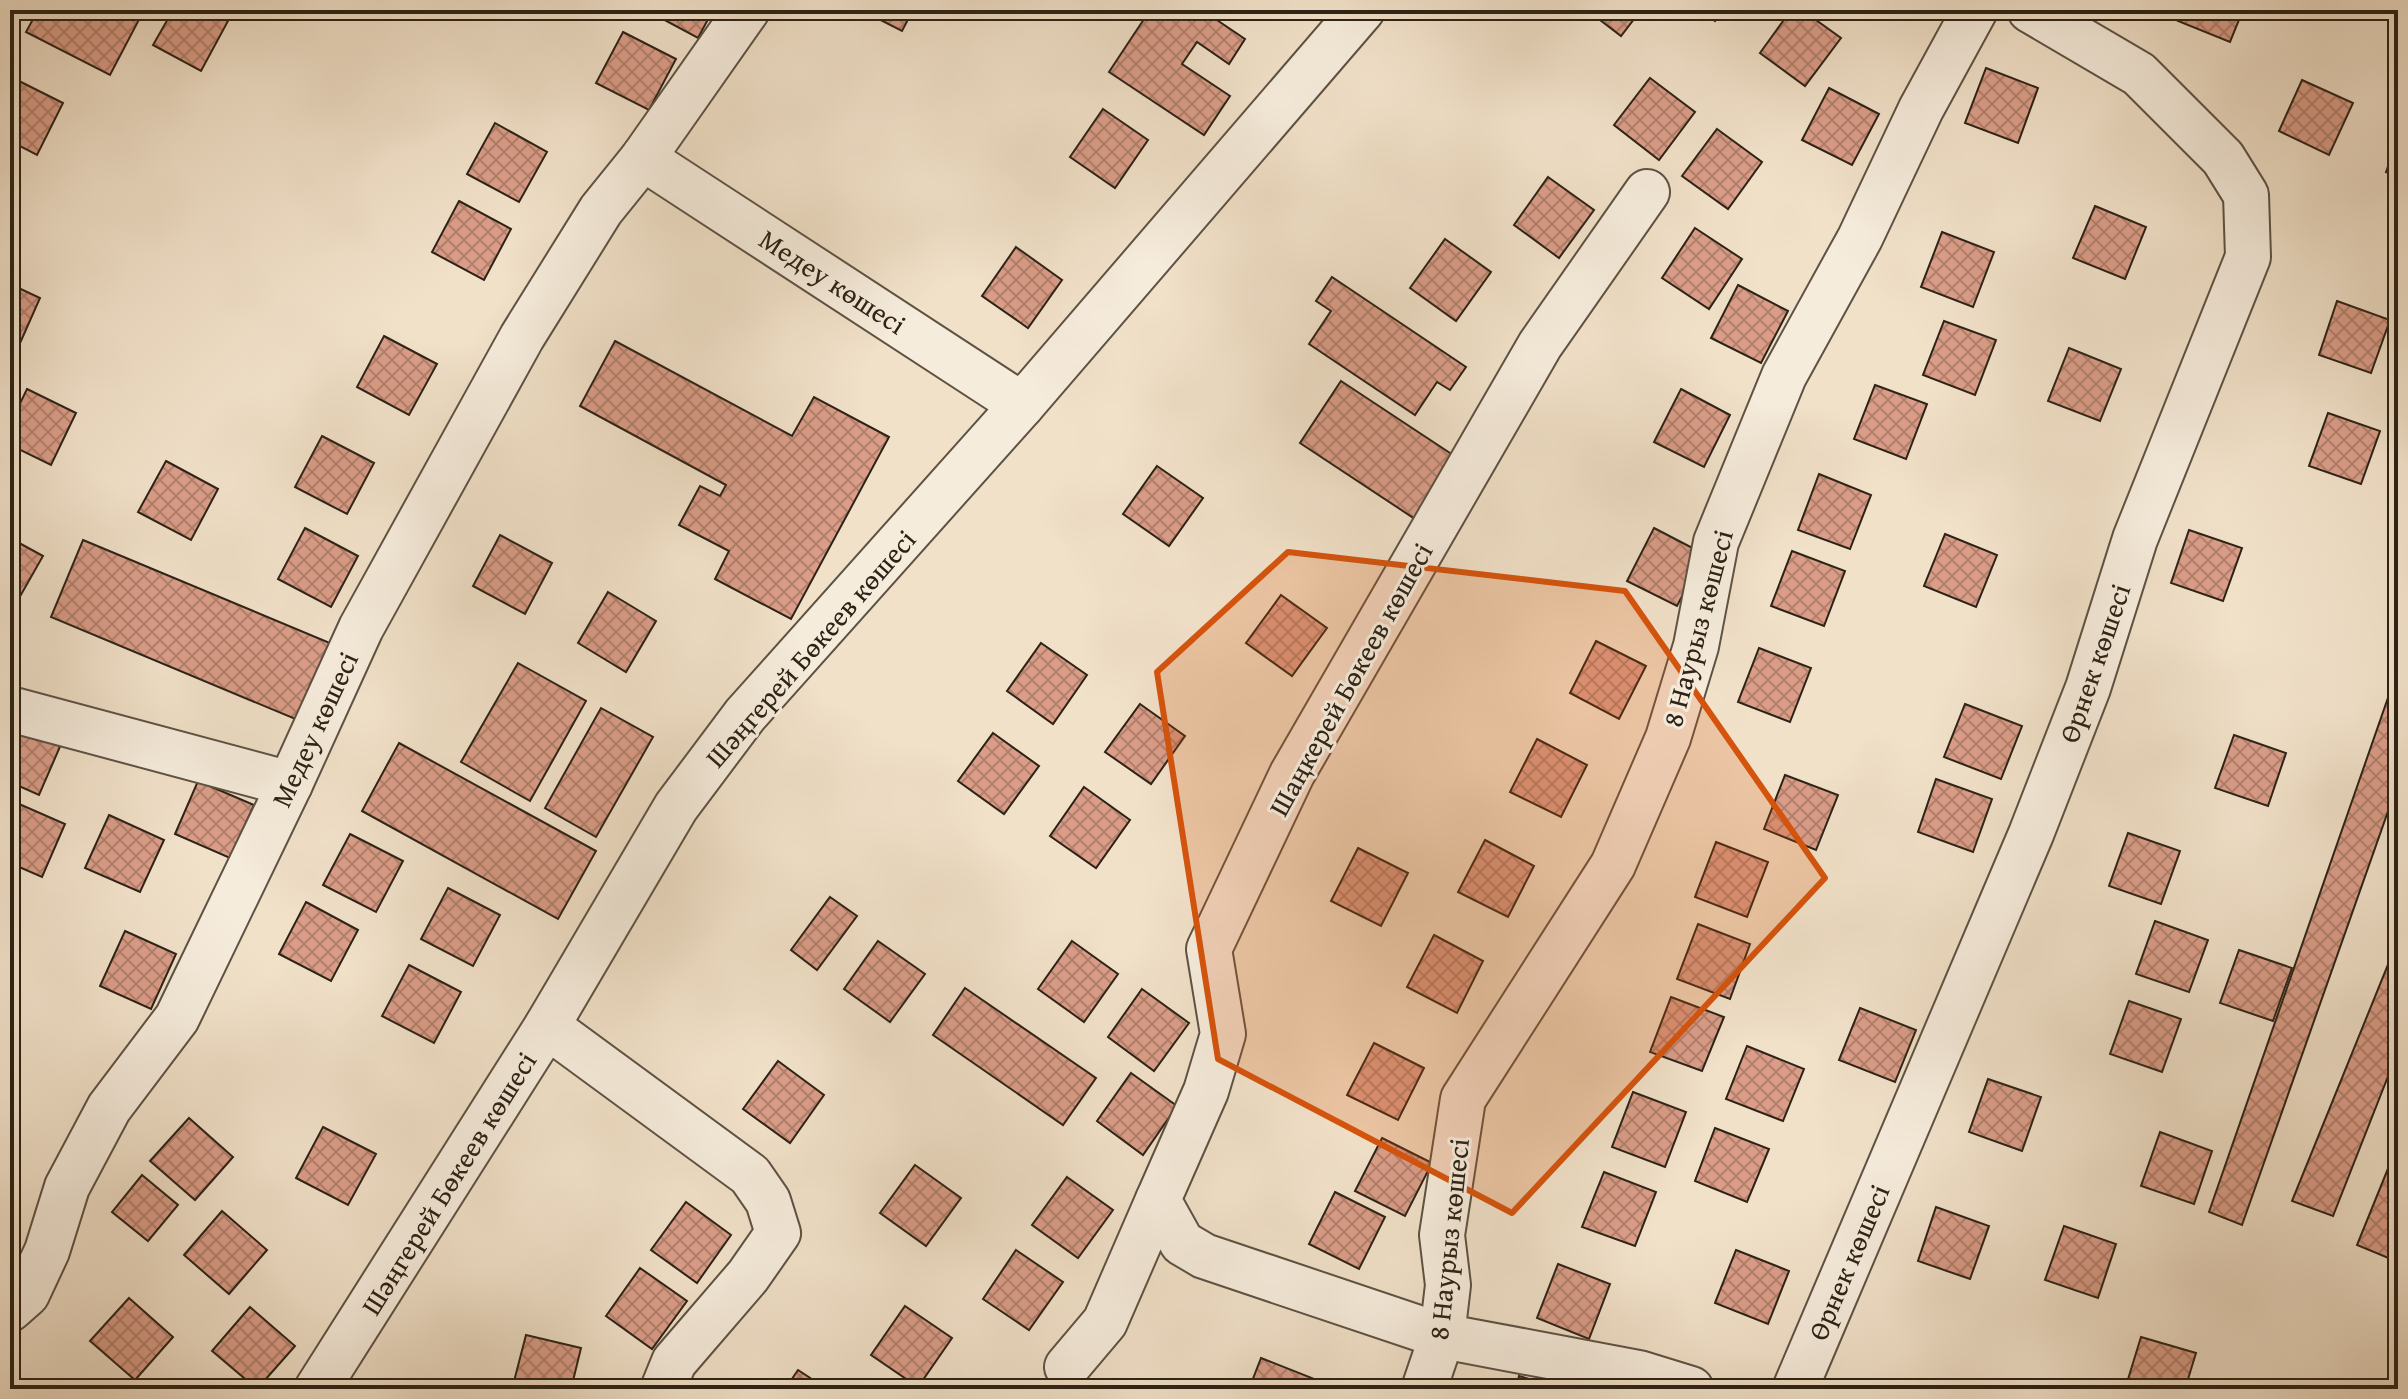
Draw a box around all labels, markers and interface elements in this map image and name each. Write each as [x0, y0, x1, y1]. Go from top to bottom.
street label: Медеу көшесі [752, 218, 915, 344]
street label: Шәңгерей Бөкеев көшесі [695, 520, 925, 776]
street label: 8 Наурыз көшесі [1651, 525, 1743, 731]
street label: Шаңкерей Бөкеев көшесі [1258, 535, 1442, 823]
street label: Өрнек көшесі [2048, 578, 2140, 748]
street label: Медеу көшесі [260, 644, 368, 814]
street label: Шәңгерей Бөкеев көшесі [350, 1043, 546, 1323]
street label: 8 Наурыз көшесі [1417, 1136, 1479, 1342]
street label: Өрнек көшесі [1797, 1178, 1899, 1346]

